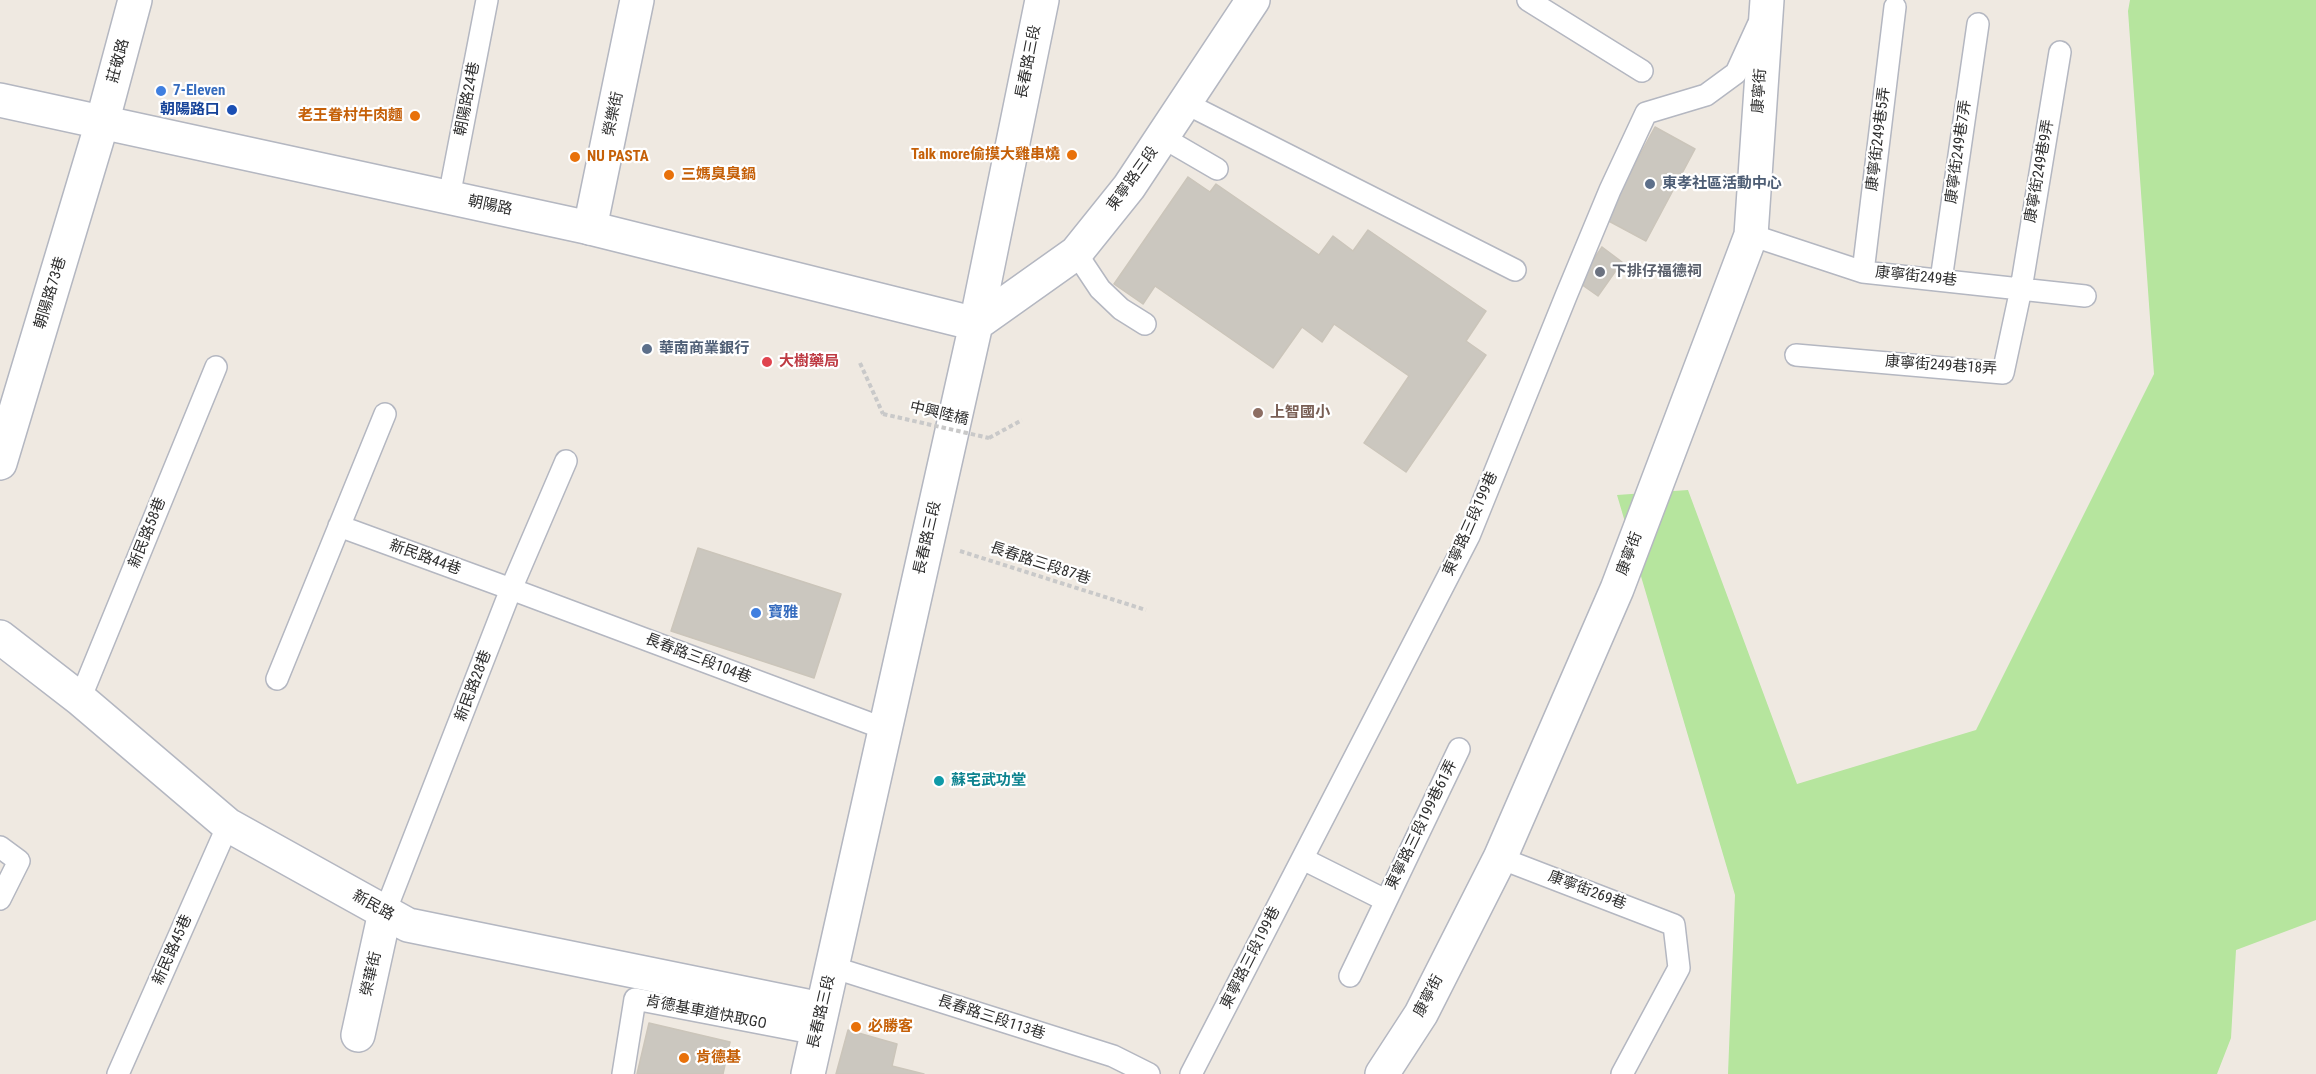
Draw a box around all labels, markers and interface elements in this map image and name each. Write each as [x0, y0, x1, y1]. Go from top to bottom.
street label: 長春路三段 [1013, 23, 1045, 101]
street label: 莊敬路 [104, 37, 134, 85]
street label: 朝陽路24巷 [452, 61, 484, 137]
street label: 康寧街 [1749, 68, 1771, 114]
place label: 7-Eleven [173, 82, 225, 100]
marker: 7-Eleven [154, 84, 168, 98]
street label: 康寧街249巷5弄 [1864, 86, 1894, 192]
street label: 榮樂街 [601, 90, 627, 138]
street label: 康寧街249巷7弄 [1943, 99, 1975, 205]
place label: 朝陽路口 [160, 101, 220, 119]
marker: 朝陽路口 [225, 103, 239, 117]
place label: 老王眷村牛肉麵 [298, 107, 403, 125]
marker: 老王眷村牛肉麵 [408, 109, 422, 123]
street label: 康寧街249巷9弄 [2022, 118, 2058, 224]
street label: 東寧路三段 [1104, 143, 1162, 215]
place label: Talk more偷摸大雞串燒 [911, 146, 1060, 164]
place label: NU PASTA [587, 148, 649, 166]
marker: Talk more偷摸大雞串燒 [1065, 148, 1079, 162]
marker: NU PASTA [568, 150, 582, 164]
place label: 三媽臭臭鍋 [681, 166, 756, 184]
marker: 三媽臭臭鍋 [662, 168, 676, 182]
place label: 東孝社區活動中心 [1662, 175, 1782, 193]
marker: 東孝社區活動中心 [1643, 177, 1657, 191]
street label: 朝陽路 [466, 193, 514, 219]
street label: 朝陽路73巷 [31, 255, 71, 331]
place label: 下排仔福德祠 [1612, 263, 1702, 281]
street label: 康寧街249巷 [1874, 264, 1958, 290]
marker: 下排仔福德祠 [1593, 265, 1607, 279]
place label: 華南商業銀行 [659, 340, 749, 358]
marker: 華南商業銀行 [640, 342, 654, 356]
place label: 大樹藥局 [779, 353, 839, 371]
street label: 康寧街249巷18弄 [1884, 353, 1998, 379]
marker: 大樹藥局 [760, 355, 774, 369]
street label: 中興陸橋 [908, 398, 970, 430]
place label: 上智國小 [1270, 404, 1330, 422]
marker: 上智國小 [1251, 406, 1265, 420]
street label: 東寧路三段199巷 [1440, 469, 1502, 579]
street label: 新民路58巷 [126, 495, 170, 571]
street label: 長春路三段 [911, 499, 945, 577]
street label: 康寧街 [1614, 530, 1646, 578]
street label: 新民路44巷 [387, 537, 463, 579]
street label: 長春路三段87巷 [987, 539, 1093, 589]
place label: 寶雅 [768, 604, 798, 622]
marker: 寶雅 [749, 606, 763, 620]
street label: 長春路三段104巷 [642, 630, 754, 688]
street label: 新民路28巷 [452, 648, 496, 724]
street label: 東寧路三段199巷61弄 [1383, 757, 1461, 893]
place label: 蘇宅武功堂 [951, 772, 1026, 790]
marker: 蘇宅武功堂 [932, 774, 946, 788]
street label: 康寧街269巷 [1545, 868, 1629, 914]
street label: 新民路 [349, 887, 397, 925]
street label: 東寧路三段199巷 [1218, 904, 1284, 1012]
street label: 新民路45巷 [150, 912, 196, 988]
street label: 榮華街 [358, 950, 386, 998]
street label: 康寧街 [1410, 972, 1448, 1020]
street label: 長春路三段 [805, 973, 839, 1051]
street label: 肯德基車道快取GO [644, 992, 768, 1034]
street label: 長春路三段113巷 [935, 992, 1047, 1044]
place label: 必勝客 [868, 1018, 913, 1036]
marker: 必勝客 [849, 1020, 863, 1034]
place label: 肯德基 [696, 1049, 741, 1067]
marker: 肯德基 [677, 1051, 691, 1065]

